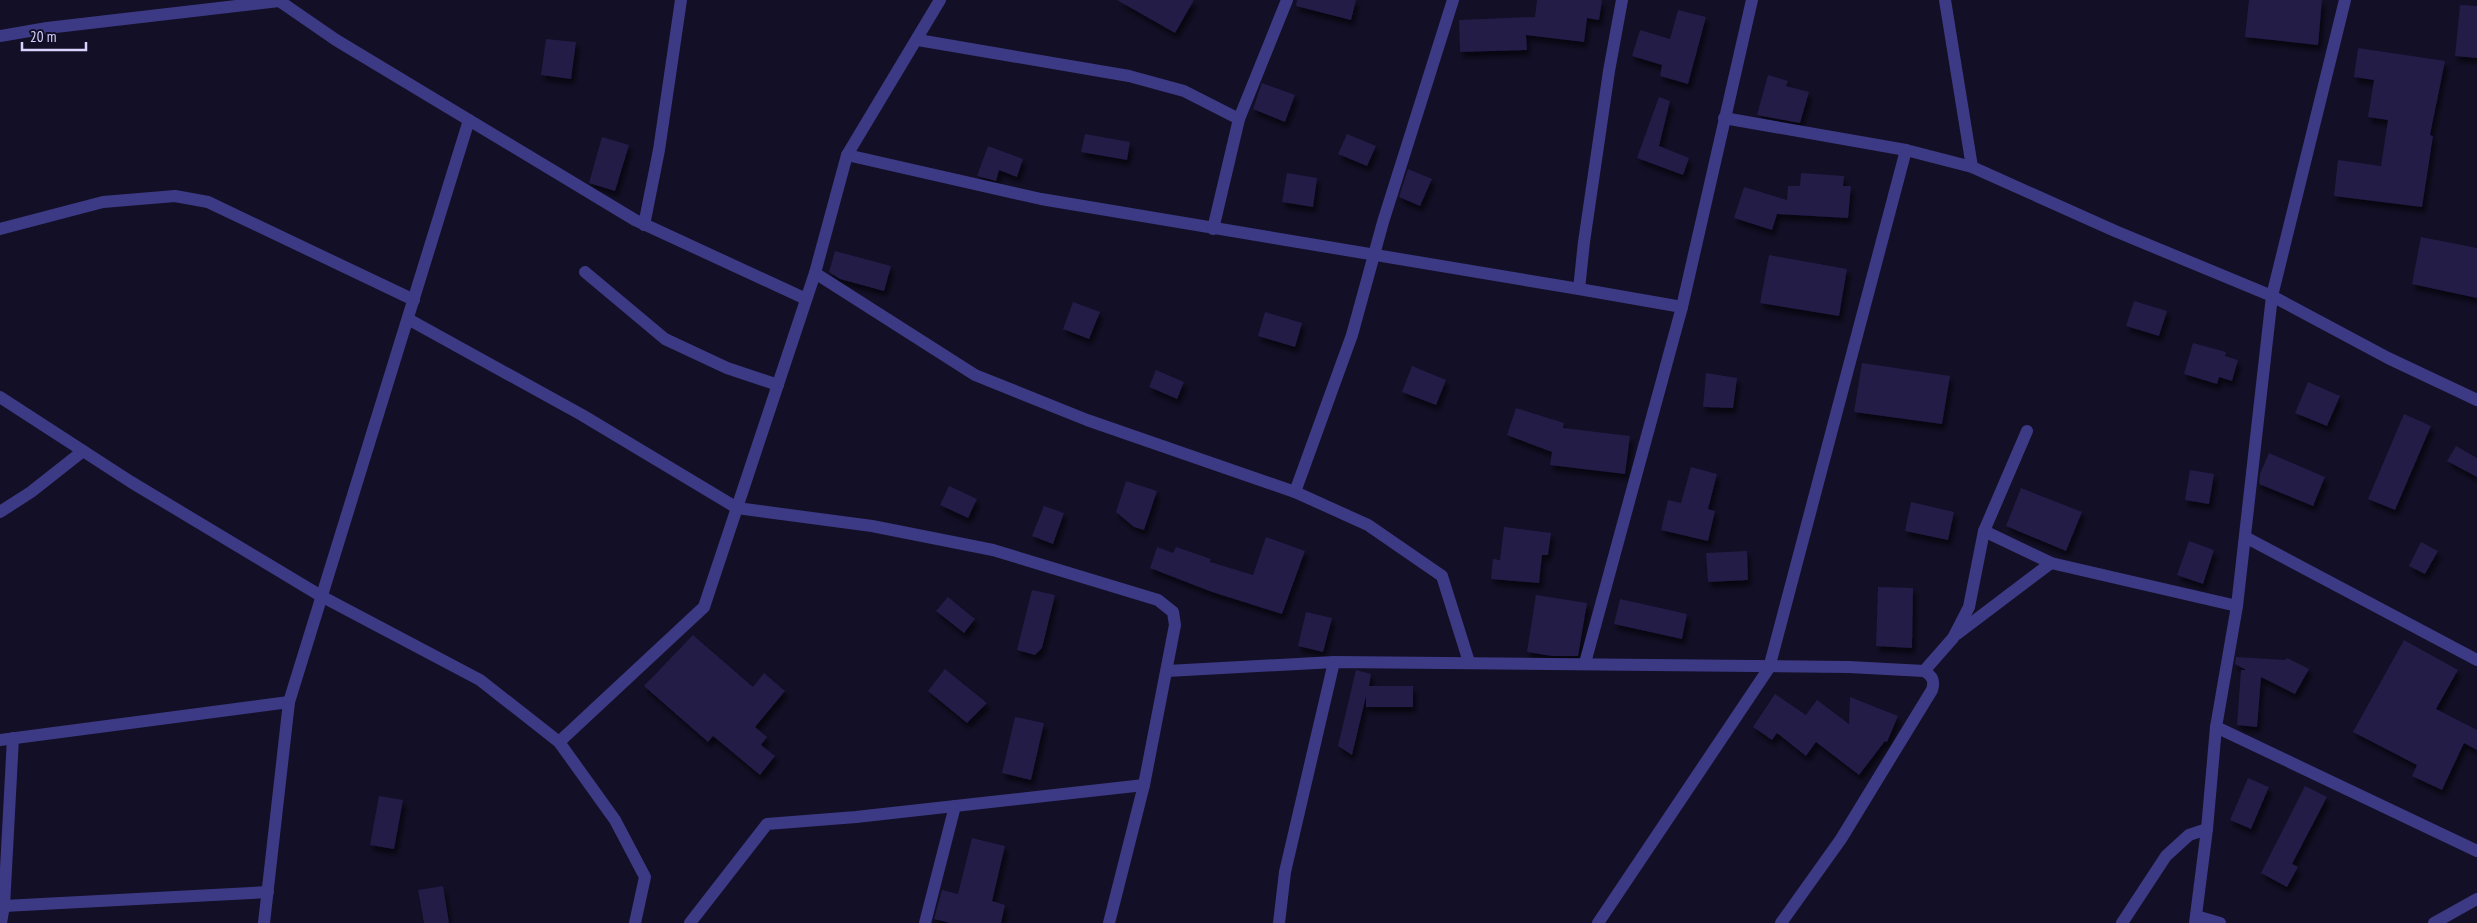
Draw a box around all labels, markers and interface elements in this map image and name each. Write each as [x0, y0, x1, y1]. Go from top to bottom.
scale bar [22, 20, 86, 52]
text: 20 m [30, 27, 56, 46]

